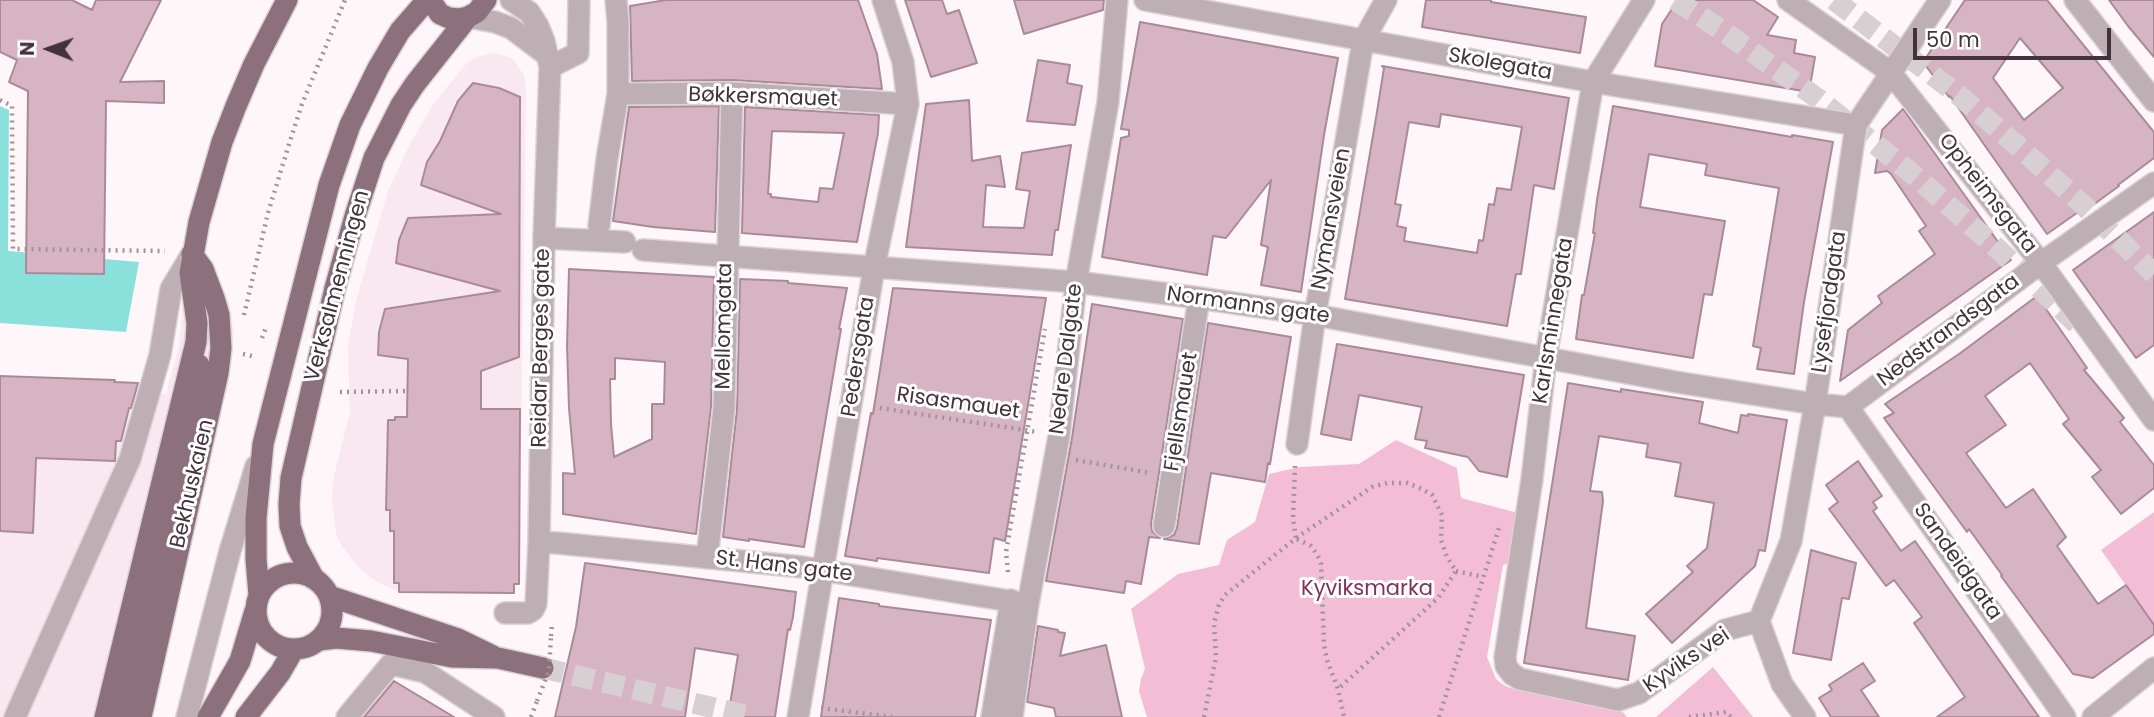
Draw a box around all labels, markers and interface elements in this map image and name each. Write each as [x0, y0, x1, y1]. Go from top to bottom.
north arrow [14, 14, 84, 84]
scale bar [1916, 14, 2114, 58]
text: 50 m [1926, 25, 1980, 54]
text: N [14, 41, 41, 56]
street label: Skolegata [1446, 43, 1554, 87]
street label: Bøkkersmauet [688, 83, 838, 113]
street label: Opheimsgata [1932, 129, 2042, 259]
street label: Nymansveien [1307, 146, 1357, 292]
street label: Verksalmenningen [300, 188, 376, 384]
street label: Lysefjordgata [1808, 230, 1852, 374]
street label: Karlsminnegata [1528, 236, 1580, 406]
street label: Reidar Berges gate [528, 248, 556, 448]
street label: Mellomgata [711, 262, 739, 390]
street label: Nedstrandsgata [1873, 269, 2025, 393]
street label: Nedre Dalgate [1045, 282, 1089, 436]
street label: Normanns gate [1165, 282, 1331, 330]
street label: Pedersgata [837, 295, 881, 419]
street label: Fjellsmauet [1160, 351, 1204, 473]
street label: Risasmauet [895, 383, 1021, 425]
street label: Bekhuskaien [166, 417, 220, 551]
street label: Sandeidgata [1907, 499, 2007, 625]
street label: St. Hans gate [714, 546, 854, 588]
park label: Kyviksmarka [1301, 577, 1433, 603]
street label: Kyviks vei [1639, 623, 1735, 699]

